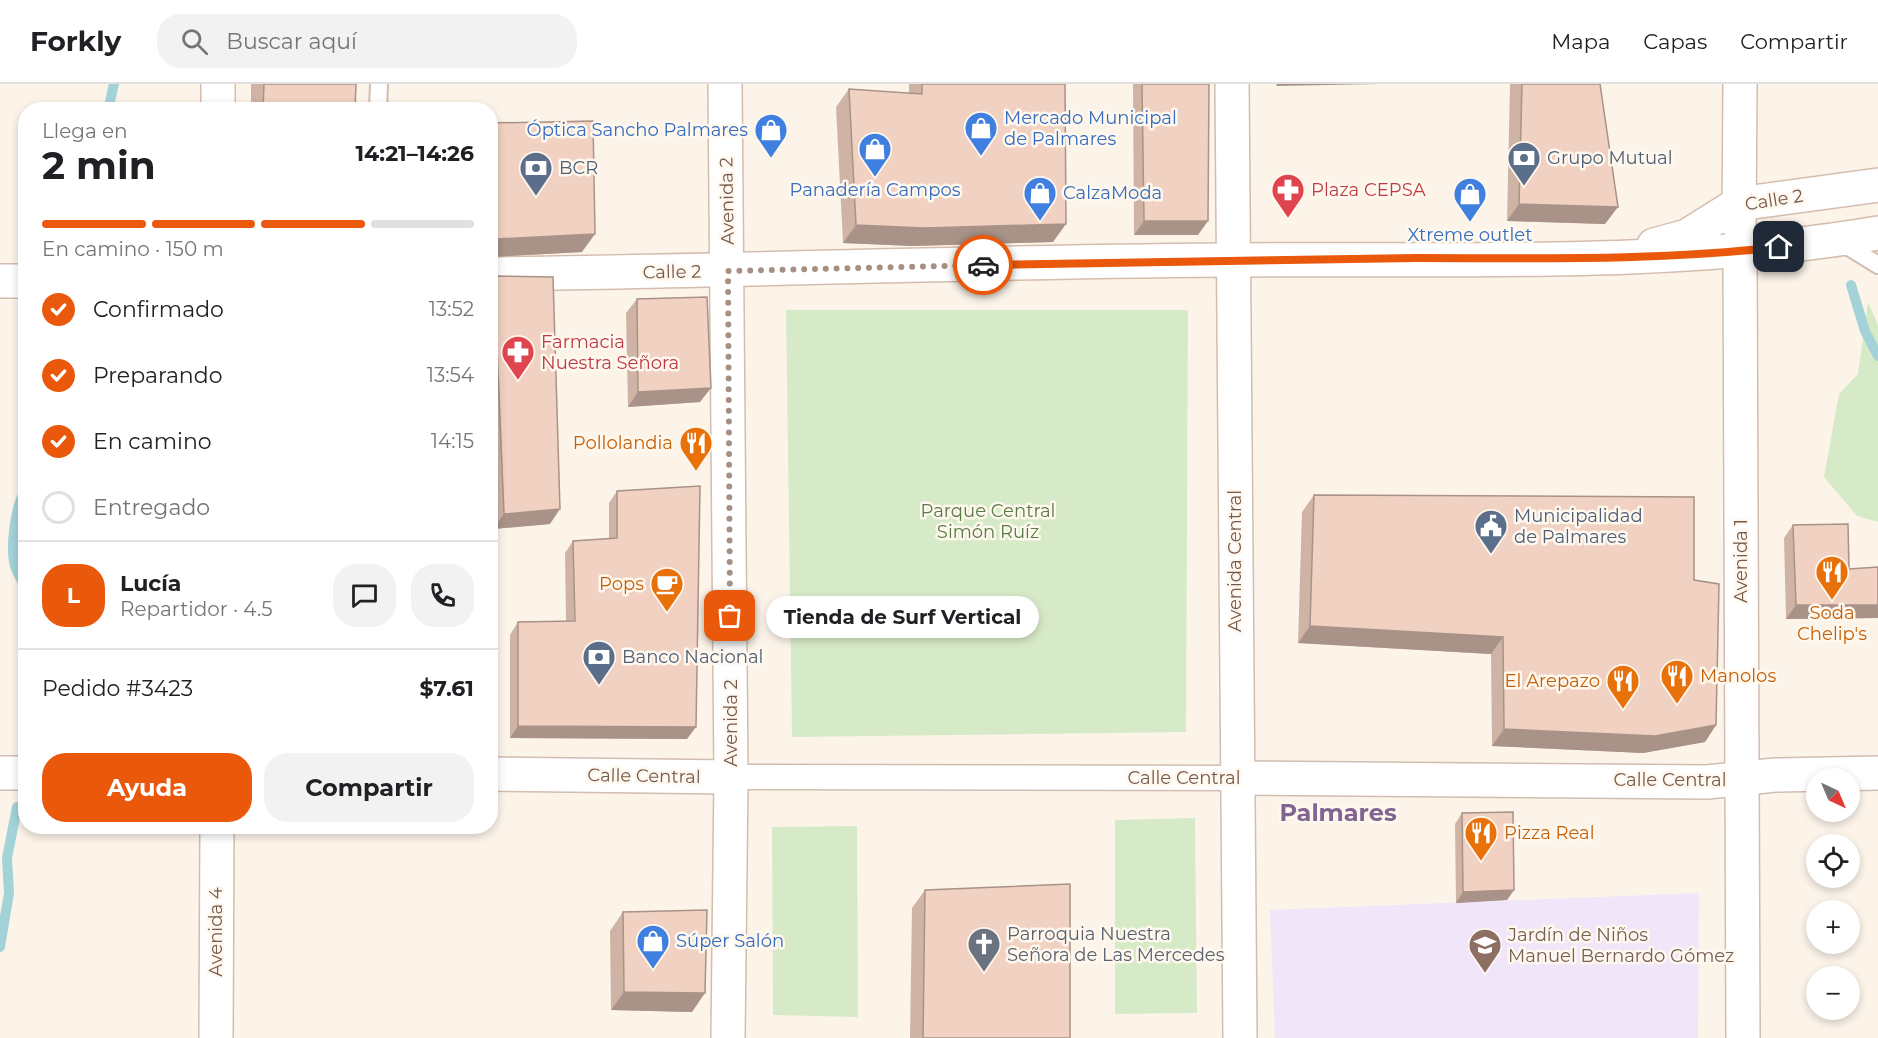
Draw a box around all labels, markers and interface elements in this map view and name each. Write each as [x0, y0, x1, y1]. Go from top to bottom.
search box [157, 14, 577, 68]
text: Forkly [30, 24, 121, 58]
icon: search [178, 25, 211, 58]
text: Buscar aquí [226, 28, 357, 55]
text: Mapa [1551, 29, 1610, 54]
text: Capas [1643, 29, 1707, 54]
text: Compartir [1740, 29, 1848, 54]
place label: Mercado Municipal de Palmares [1004, 107, 1177, 150]
shop icon: Mercado Municipal de Palmares [963, 110, 999, 157]
shop icon: Óptica Sancho Palmares [753, 112, 789, 159]
text: Llega en [42, 119, 128, 143]
place label: Óptica Sancho Palmares [527, 119, 748, 141]
shop icon: Panadería Campos [857, 131, 893, 178]
text: 14:21–14:26 [355, 140, 474, 167]
bank icon: Grupo Mutual [1506, 140, 1542, 187]
text: 2 min [42, 141, 156, 189]
place label: Grupo Mutual [1547, 147, 1673, 169]
bank icon: BCR [518, 150, 554, 197]
place label: BCR [559, 157, 598, 179]
street label: Avenida 2 [715, 157, 739, 245]
pharmacy icon: Plaza CEPSA [1270, 172, 1306, 219]
shop icon: CalzaModa [1022, 175, 1058, 222]
shop icon: Xtreme outlet [1452, 176, 1488, 223]
place label: Panadería Campos [789, 179, 961, 201]
place label: Plaza CEPSA [1311, 179, 1426, 201]
place label: CalzaModa [1063, 182, 1162, 204]
street label: Calle 2 [1743, 185, 1805, 215]
pin [1753, 221, 1804, 272]
place label: Xtreme outlet [1408, 224, 1532, 246]
icon: home [1762, 230, 1795, 263]
courier [953, 235, 1013, 295]
text: En camino · 150 m [42, 237, 224, 261]
icon: car [967, 249, 1000, 282]
street label: Calle 2 [642, 260, 702, 284]
icon: check [42, 293, 75, 326]
text: Confirmado [93, 296, 224, 323]
text: 13:52 [429, 297, 474, 321]
place label: Farmacia Nuestra Señora [541, 331, 679, 374]
pharmacy icon: Farmacia Nuestra Señora [500, 334, 536, 381]
icon: check [42, 359, 75, 392]
text: Preparando [93, 362, 222, 389]
text: 13:54 [427, 363, 474, 387]
icon: check [42, 425, 75, 458]
restaurant icon: Pollolandia [678, 425, 714, 472]
text: En camino [93, 428, 212, 455]
text: 14:15 [431, 429, 474, 453]
place label: Pollolandia [573, 432, 673, 454]
street label: Avenida Central [1224, 490, 1246, 632]
text: Entregado [93, 494, 210, 521]
park label: Parque Central Simón Ruíz [921, 500, 1055, 543]
place label: Municipalidad de Palmares [1514, 505, 1643, 548]
public building icon: Municipalidad de Palmares [1473, 508, 1509, 555]
street label: Avenida 1 [1730, 519, 1752, 603]
restaurant icon: Soda Chelip's [1814, 554, 1850, 601]
button: chat [333, 564, 396, 627]
button: phone [411, 564, 474, 627]
cafe icon: Pops [649, 566, 685, 613]
text: Lucía [120, 570, 181, 597]
place label: Pops [599, 573, 644, 595]
text: L [67, 582, 80, 609]
pin [704, 590, 755, 641]
callout: Tienda de Surf Vertical [766, 595, 1039, 637]
text: Repartidor · 4.5 [120, 597, 272, 621]
icon: bag [713, 599, 746, 632]
place label: Soda Chelip's [1797, 602, 1867, 645]
text: Tienda de Surf Vertical [784, 605, 1021, 629]
bank icon: Banco Nacional [581, 639, 617, 686]
place label: Banco Nacional [622, 646, 763, 668]
restaurant icon: Manolos [1659, 658, 1695, 705]
restaurant icon: El Arepazo [1605, 663, 1641, 710]
place label: Manolos [1700, 665, 1776, 687]
place label: El Arepazo [1505, 670, 1600, 692]
text: Pedido #3423 [42, 675, 193, 702]
text: $7.61 [420, 675, 474, 702]
street label: Avenida 2 [720, 679, 742, 767]
button: Ayuda [42, 753, 252, 822]
button: Compartir [264, 753, 474, 822]
street label: Calle Central [587, 764, 701, 788]
street label: Calle Central [1127, 767, 1241, 789]
north arrow [1806, 768, 1860, 822]
map controls [1806, 768, 1860, 1020]
street label: Calle Central [1613, 769, 1727, 791]
district label: Palmares [1279, 798, 1397, 827]
restaurant icon: Pizza Real [1463, 815, 1499, 862]
place label: Pizza Real [1504, 822, 1595, 844]
button: locate [1806, 834, 1860, 888]
street label: Avenida 4 [205, 887, 227, 977]
button: + [1806, 900, 1860, 954]
shop icon: Súper Salón [635, 923, 671, 970]
place label: Parroquia Nuestra Señora de Las Mercedes [1007, 923, 1225, 966]
place label: Jardín de Niños Manuel Bernardo Gómez [1507, 924, 1734, 967]
church icon: Parroquia Nuestra Señora de Las Mercedes [966, 926, 1002, 973]
school or university icon: Jardín de Niños Manuel Bernardo Gómez [1467, 927, 1503, 974]
place label: Súper Salón [676, 930, 784, 952]
button: − [1806, 966, 1860, 1020]

